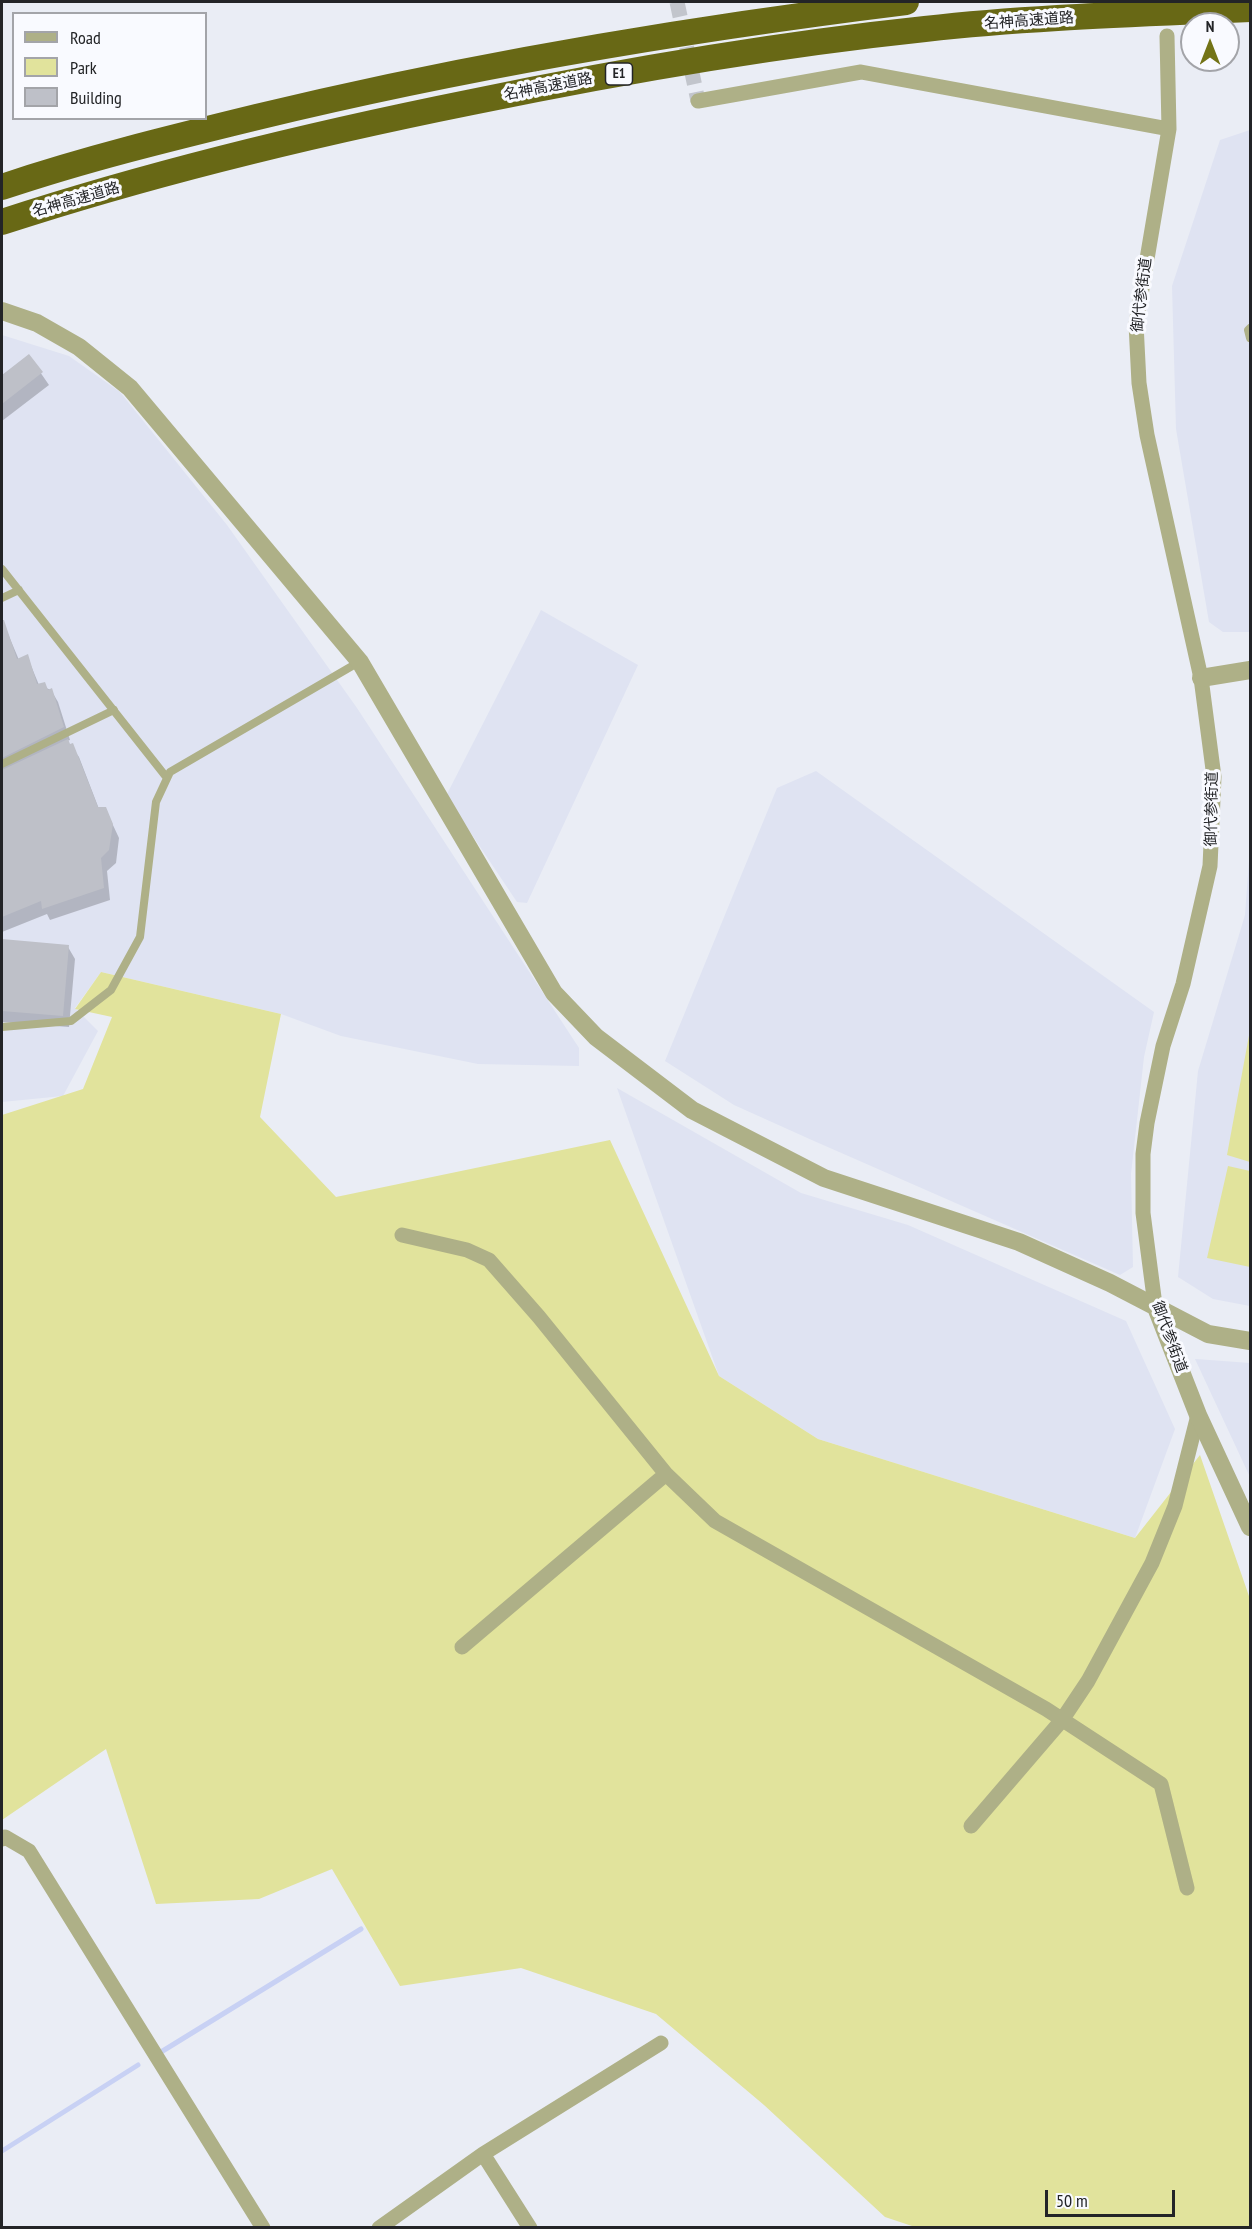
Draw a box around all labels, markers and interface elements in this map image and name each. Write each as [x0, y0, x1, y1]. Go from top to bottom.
street label: 名神高速道路 [983, 9, 1075, 33]
legend [12, 12, 207, 120]
north arrow [1180, 12, 1240, 72]
text: N [1206, 16, 1214, 36]
text: Road [70, 26, 101, 49]
text: Park [70, 56, 97, 79]
road number: E1 [606, 63, 632, 85]
street label: 名神高速道路 [502, 70, 594, 104]
text: Building [70, 86, 122, 109]
street label: 名神高速道路 [30, 179, 122, 221]
street label: 御代参街道 [1128, 257, 1156, 333]
street label: 御代参街道 [1202, 771, 1222, 847]
street label: 御代参街道 [1148, 1299, 1190, 1375]
scale bar [1048, 2178, 1178, 2216]
text: 50 m [1056, 2189, 1088, 2212]

